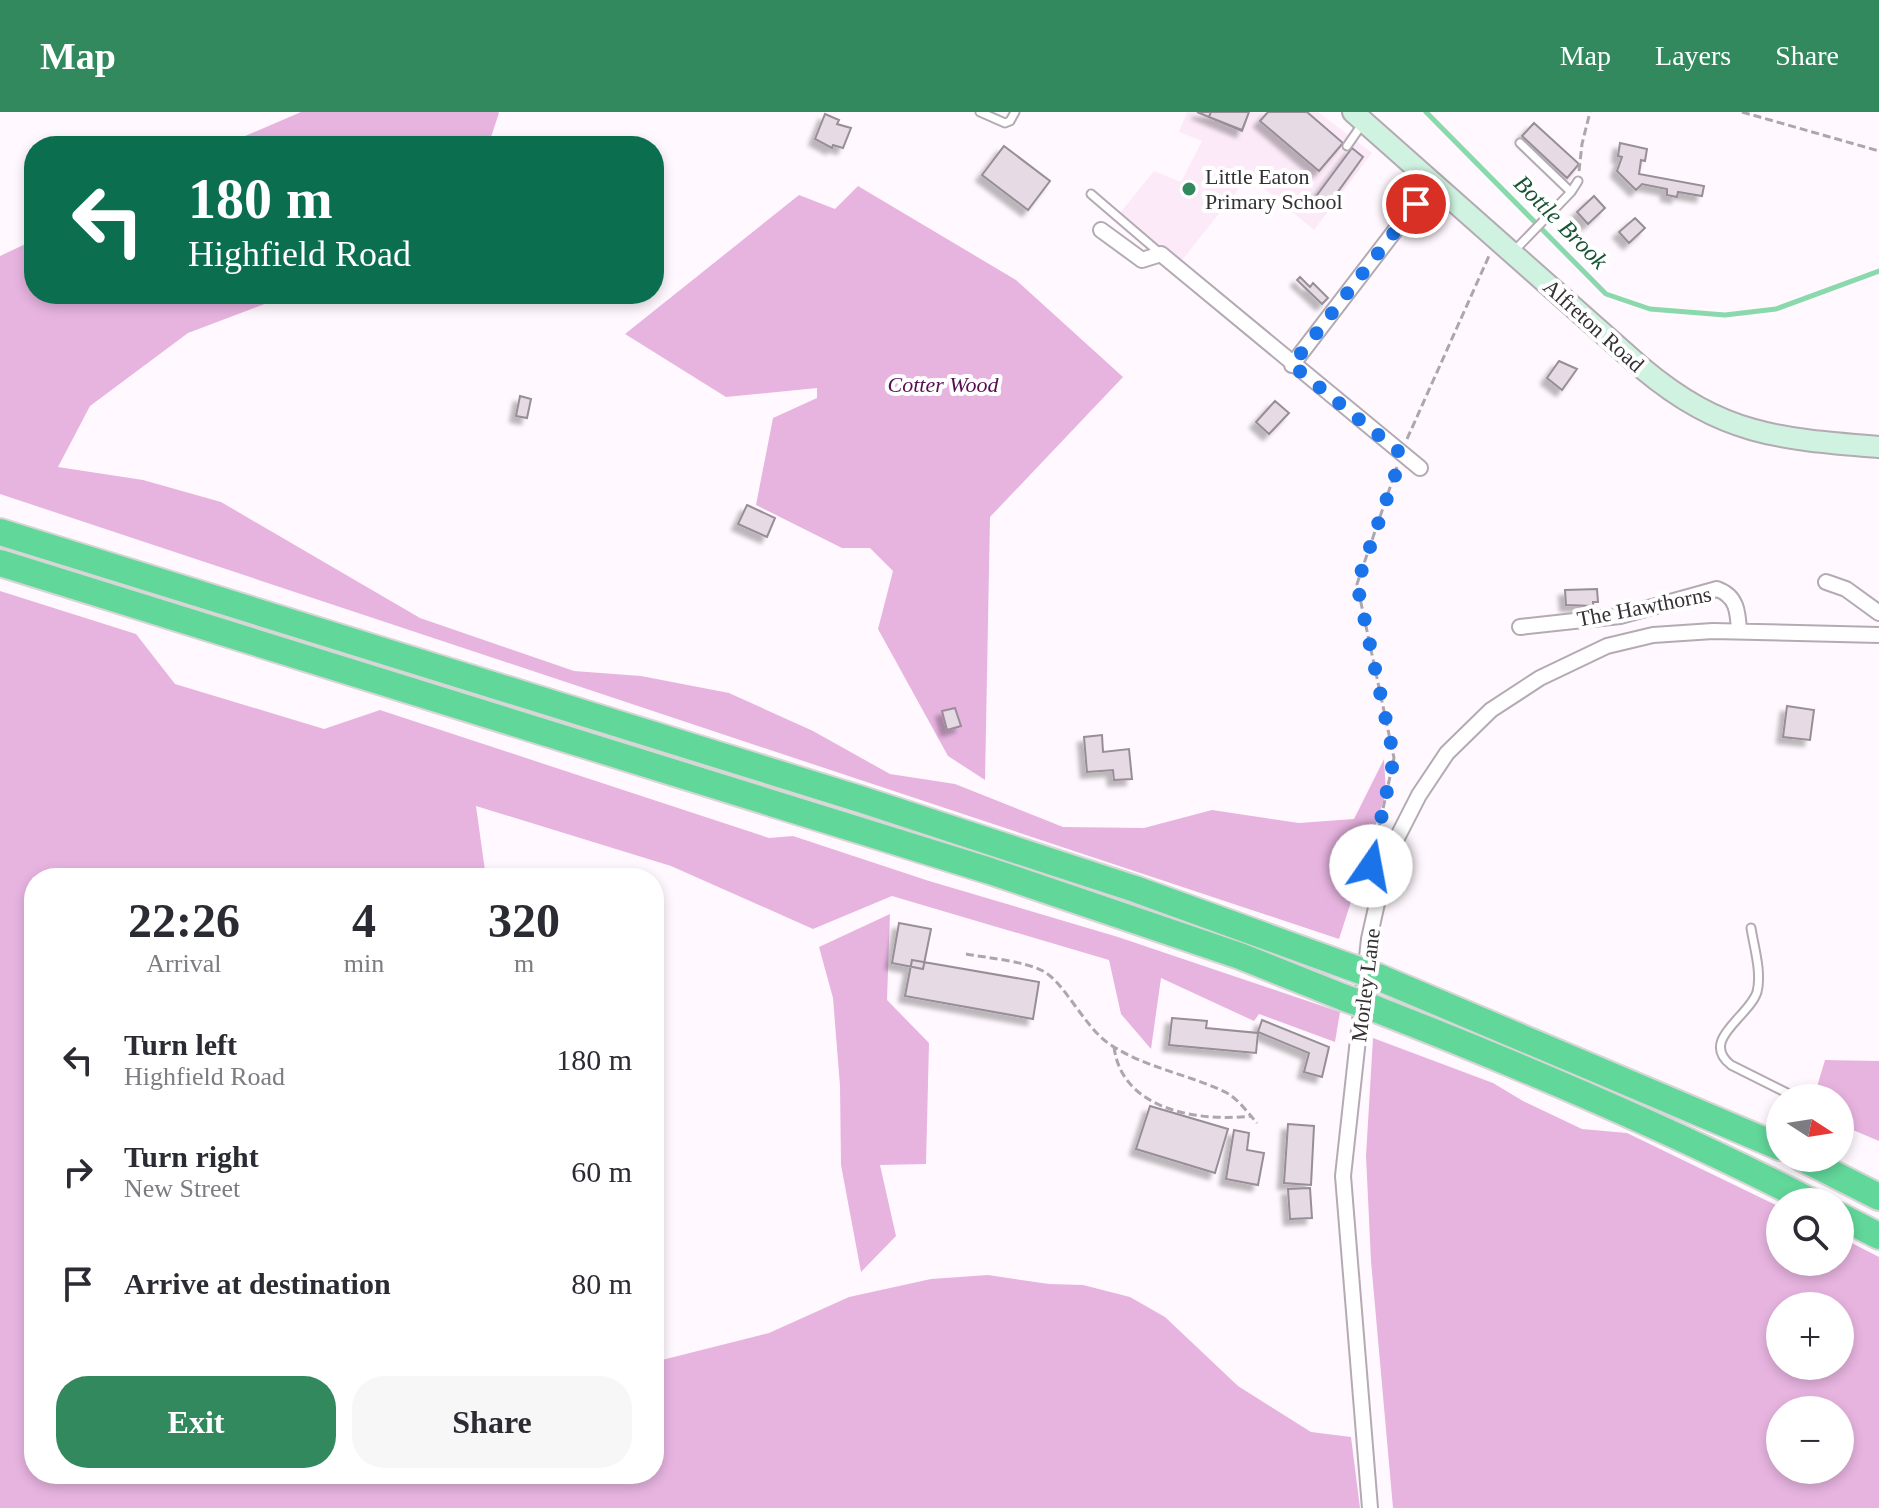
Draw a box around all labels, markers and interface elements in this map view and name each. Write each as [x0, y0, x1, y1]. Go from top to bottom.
text: Map [40, 35, 116, 77]
text: Map [1560, 40, 1611, 71]
text: Layers [1655, 40, 1731, 71]
text: Share [1775, 40, 1839, 71]
place label: Little Eaton Primary School [1205, 164, 1343, 214]
icon: left [56, 168, 160, 272]
text: 180 m [188, 168, 333, 230]
pin [1382, 170, 1450, 238]
water label: Bottle Brook [1509, 170, 1613, 274]
marker: Little Eaton Primary School [1180, 180, 1198, 198]
icon: arrive [1394, 182, 1438, 226]
text: Highfield Road [188, 234, 411, 274]
street label: Alfreton Road [1538, 274, 1649, 377]
park label: Cotter Wood [887, 372, 1000, 397]
street label: The Hawthorns [1575, 581, 1713, 632]
position arrow [1329, 824, 1413, 908]
text: 22:26 [128, 894, 240, 947]
text: 4 [352, 894, 376, 947]
text: 320 [488, 894, 560, 947]
street label: Morley Lane [1346, 927, 1385, 1043]
text: Arrival [146, 949, 221, 978]
text: min [344, 949, 384, 978]
text: m [514, 949, 534, 978]
text: Turn left [124, 1028, 237, 1061]
icon: left [56, 1038, 100, 1082]
text: 180 m [556, 1043, 632, 1076]
text: Highfield Road [124, 1062, 285, 1091]
north arrow [1766, 1084, 1854, 1172]
map controls [1766, 1084, 1854, 1484]
text: Turn right [124, 1140, 259, 1173]
icon: right [56, 1150, 100, 1194]
text: 60 m [571, 1155, 632, 1188]
text: New Street [124, 1174, 240, 1203]
button: search [1766, 1188, 1854, 1276]
icon: arrive [56, 1262, 100, 1306]
text: Arrive at destination [124, 1267, 391, 1300]
text: 80 m [571, 1267, 632, 1300]
button: + [1766, 1292, 1854, 1380]
button: Exit [56, 1376, 336, 1468]
button: Share [352, 1376, 632, 1468]
button: − [1766, 1396, 1854, 1484]

